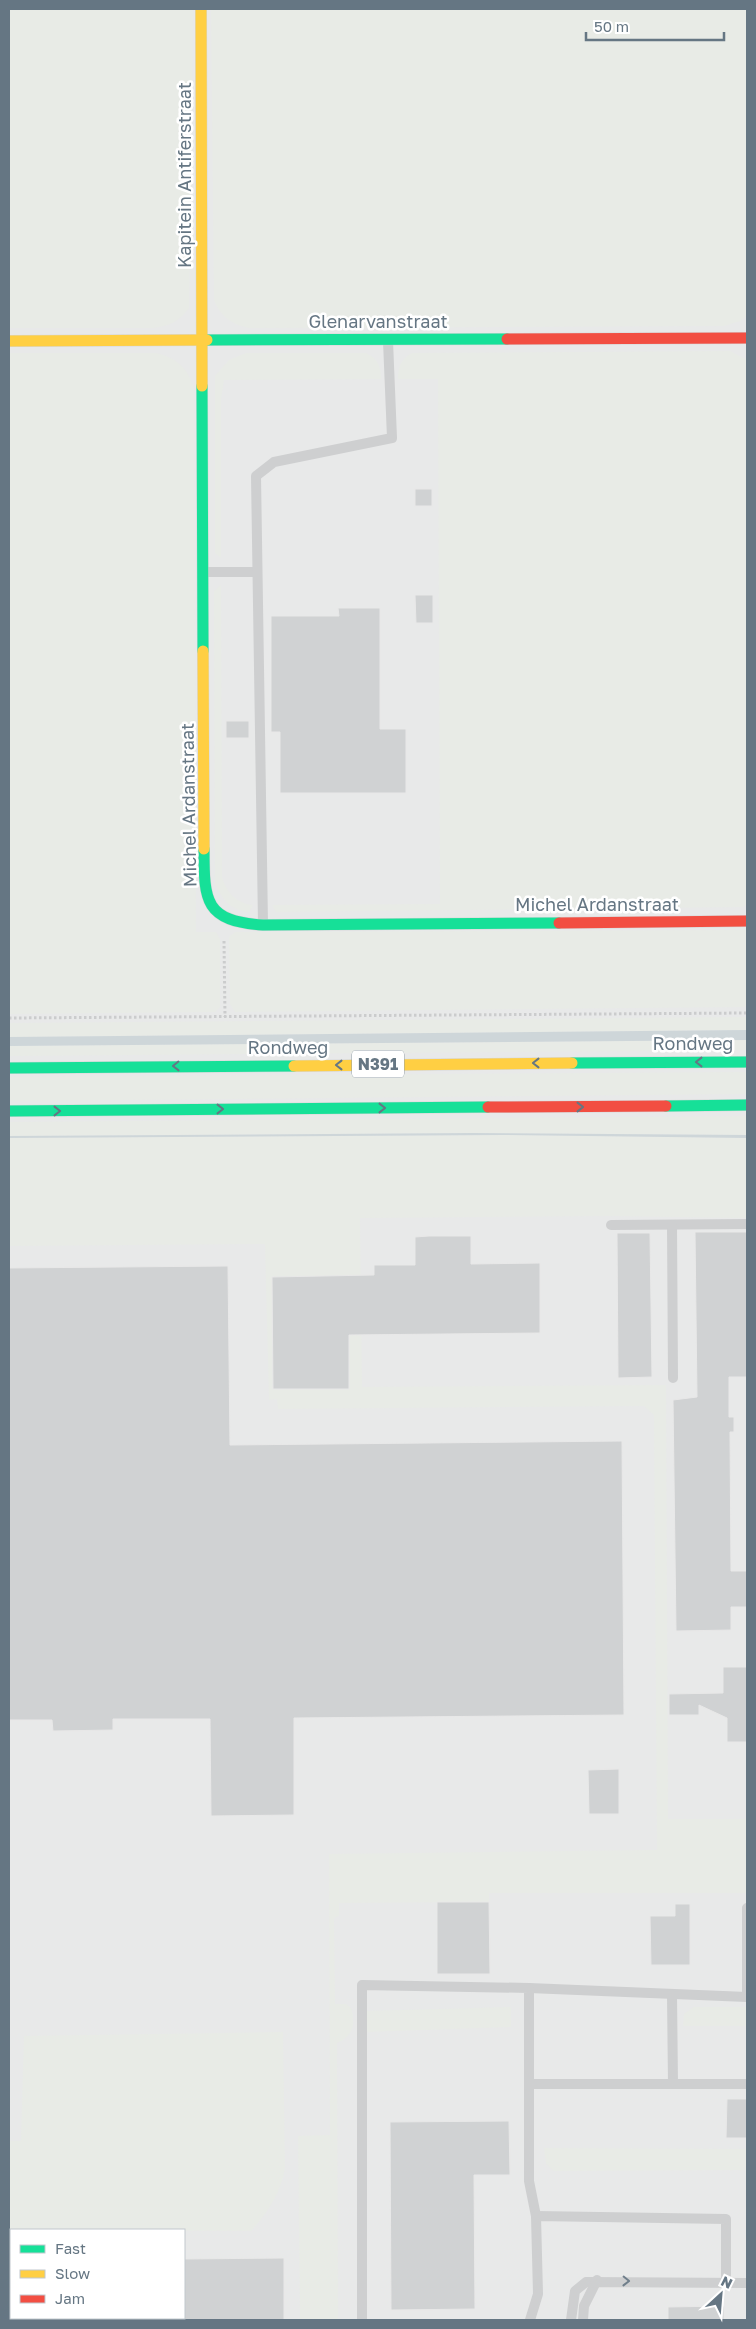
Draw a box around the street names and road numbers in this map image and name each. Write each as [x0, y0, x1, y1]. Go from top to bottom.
street label: Kapitein Antiferstraat [173, 82, 195, 268]
street label: Glenarvanstraat [308, 310, 448, 332]
street label: Michel Ardanstraat [176, 723, 200, 887]
street label: Michel Ardanstraat [515, 893, 679, 915]
street label: Rondweg [653, 1032, 733, 1054]
street label: Rondweg [248, 1036, 328, 1058]
road number: N391 [352, 1050, 404, 1078]

